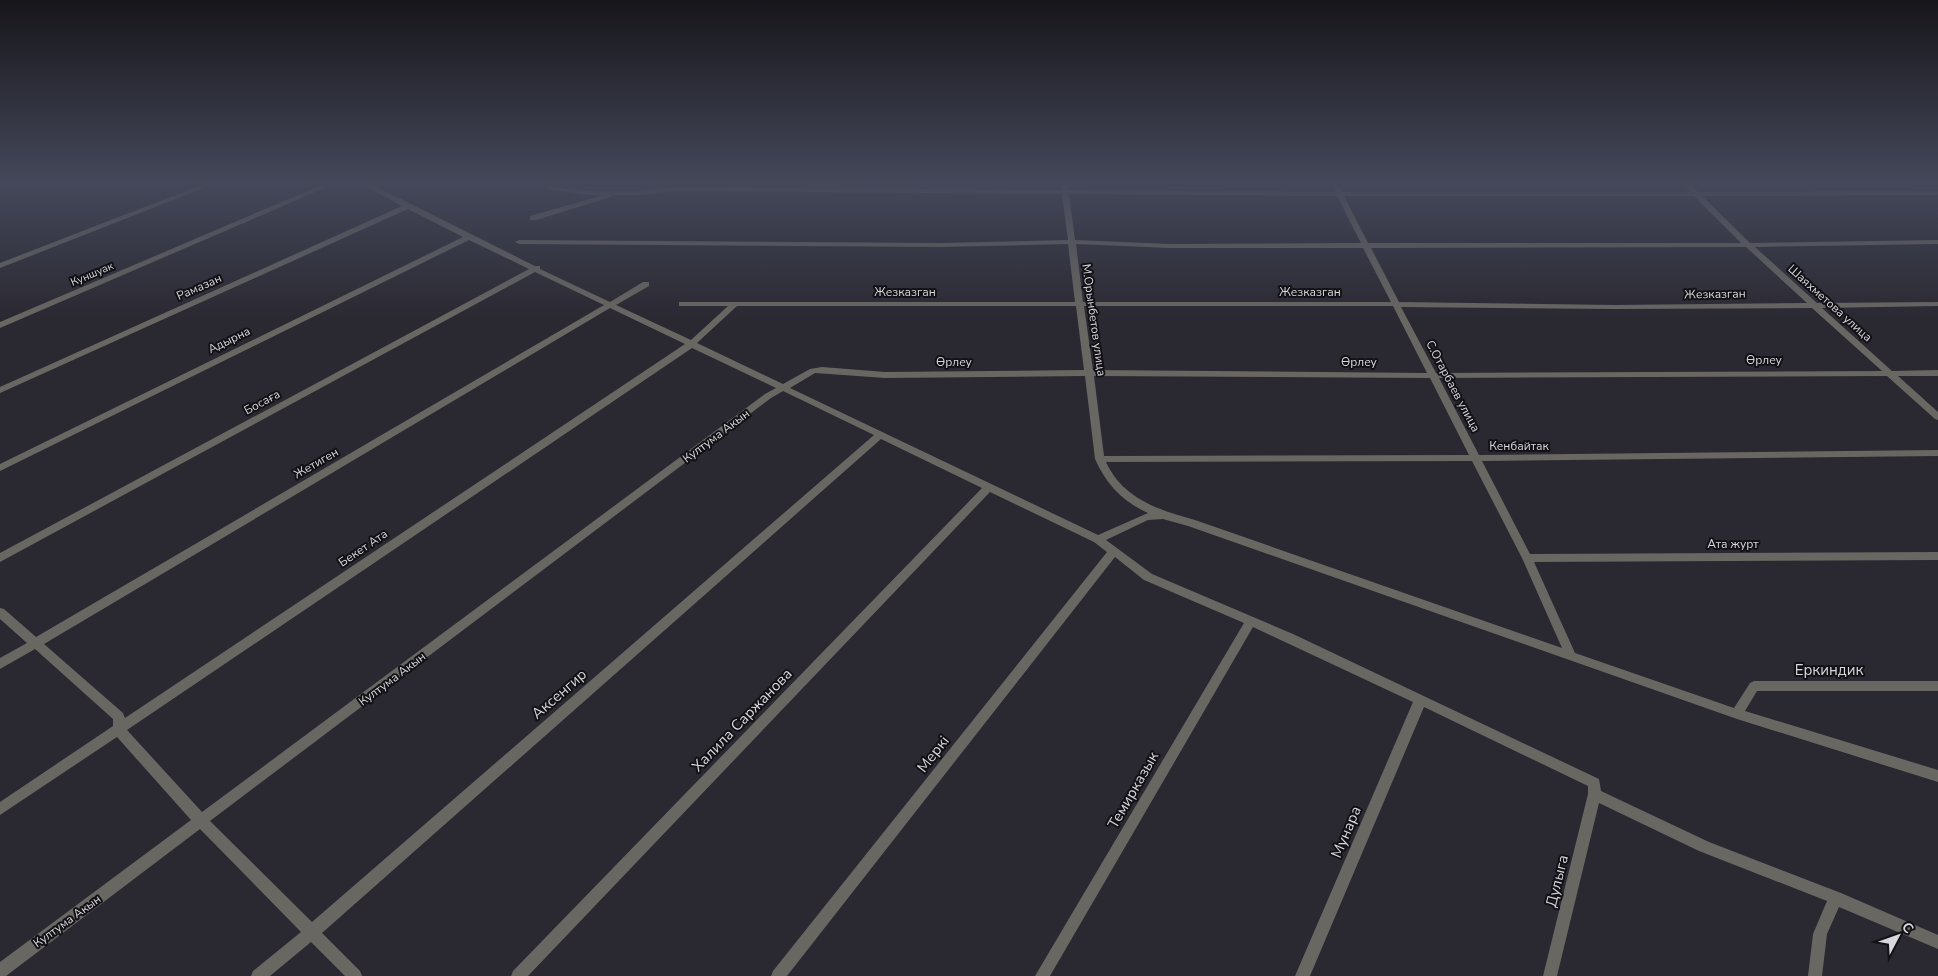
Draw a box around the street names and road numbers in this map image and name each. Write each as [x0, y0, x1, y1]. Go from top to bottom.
street label: Куншуак [68, 258, 116, 290]
street label: Шаяхметова улица [1784, 261, 1876, 345]
street label: М.Орынбетов улица [1078, 263, 1110, 377]
street label: Рамазан [174, 270, 224, 304]
street label: Жезказган [874, 284, 936, 300]
street label: Жезказган [1279, 284, 1341, 300]
street label: Жезказган [1684, 285, 1746, 303]
street label: Адырна [205, 323, 253, 357]
street label: С.Отарбаев улица [1422, 337, 1484, 435]
street label: Өрлеу [1746, 352, 1783, 368]
street label: Өрлеу [936, 354, 973, 370]
street label: Өрлеу [1341, 354, 1378, 370]
street label: Босаға [241, 386, 283, 418]
street label: Култума Акын [679, 405, 753, 467]
street label: Кенбайтак [1489, 438, 1549, 454]
street label: Жетиген [291, 444, 341, 482]
street label: Бекет Ата [335, 526, 391, 570]
street label: Ата журт [1707, 536, 1759, 552]
street label: Култума Акын [355, 648, 429, 710]
street label: Еркиндик [1795, 660, 1863, 680]
street label: Аксенгир [527, 664, 591, 724]
street label: Халила Саржанова [688, 664, 796, 776]
street label: Меркі [912, 732, 954, 776]
street label: Темирказык [1103, 748, 1163, 832]
street label: Мунара [1326, 803, 1366, 861]
street label: Дулыга [1541, 853, 1573, 909]
street label: Култума Акын [30, 891, 104, 951]

